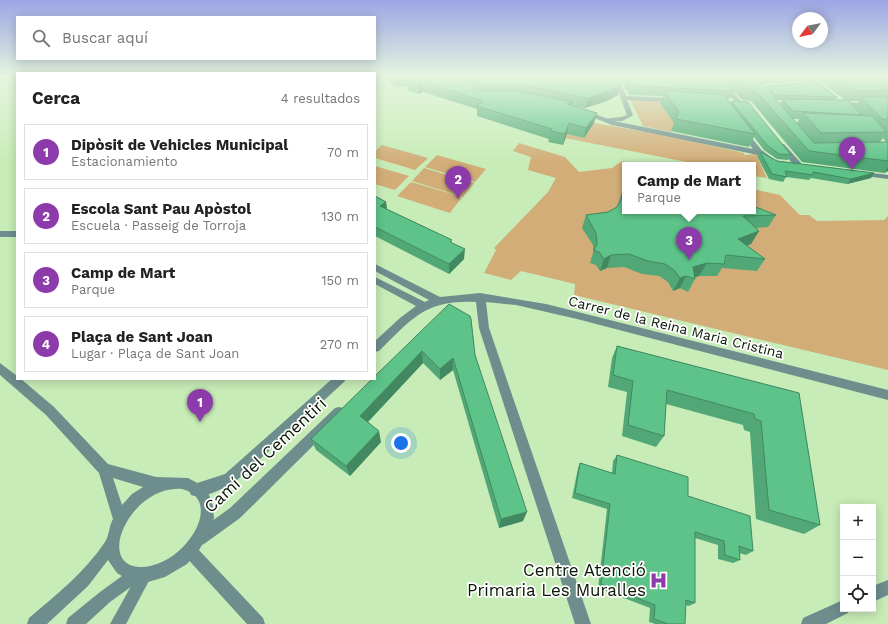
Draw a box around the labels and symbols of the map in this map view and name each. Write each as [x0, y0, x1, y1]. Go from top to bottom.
north arrow [792, 12, 828, 48]
pin: 4 [839, 137, 865, 170]
pin: 2 [445, 166, 471, 199]
pin: 3 [676, 227, 702, 260]
street label: Carrer de la Reina Maria Cristina [567, 292, 785, 362]
pin: 1 [187, 389, 213, 422]
street label: Camí del Cementiri [200, 393, 330, 517]
your location [391, 433, 411, 453]
place label: Centre Atenció Primaria Les Muralles [467, 560, 646, 600]
hospital icon: Centre Atenció Primaria Les Muralles [649, 570, 669, 590]

